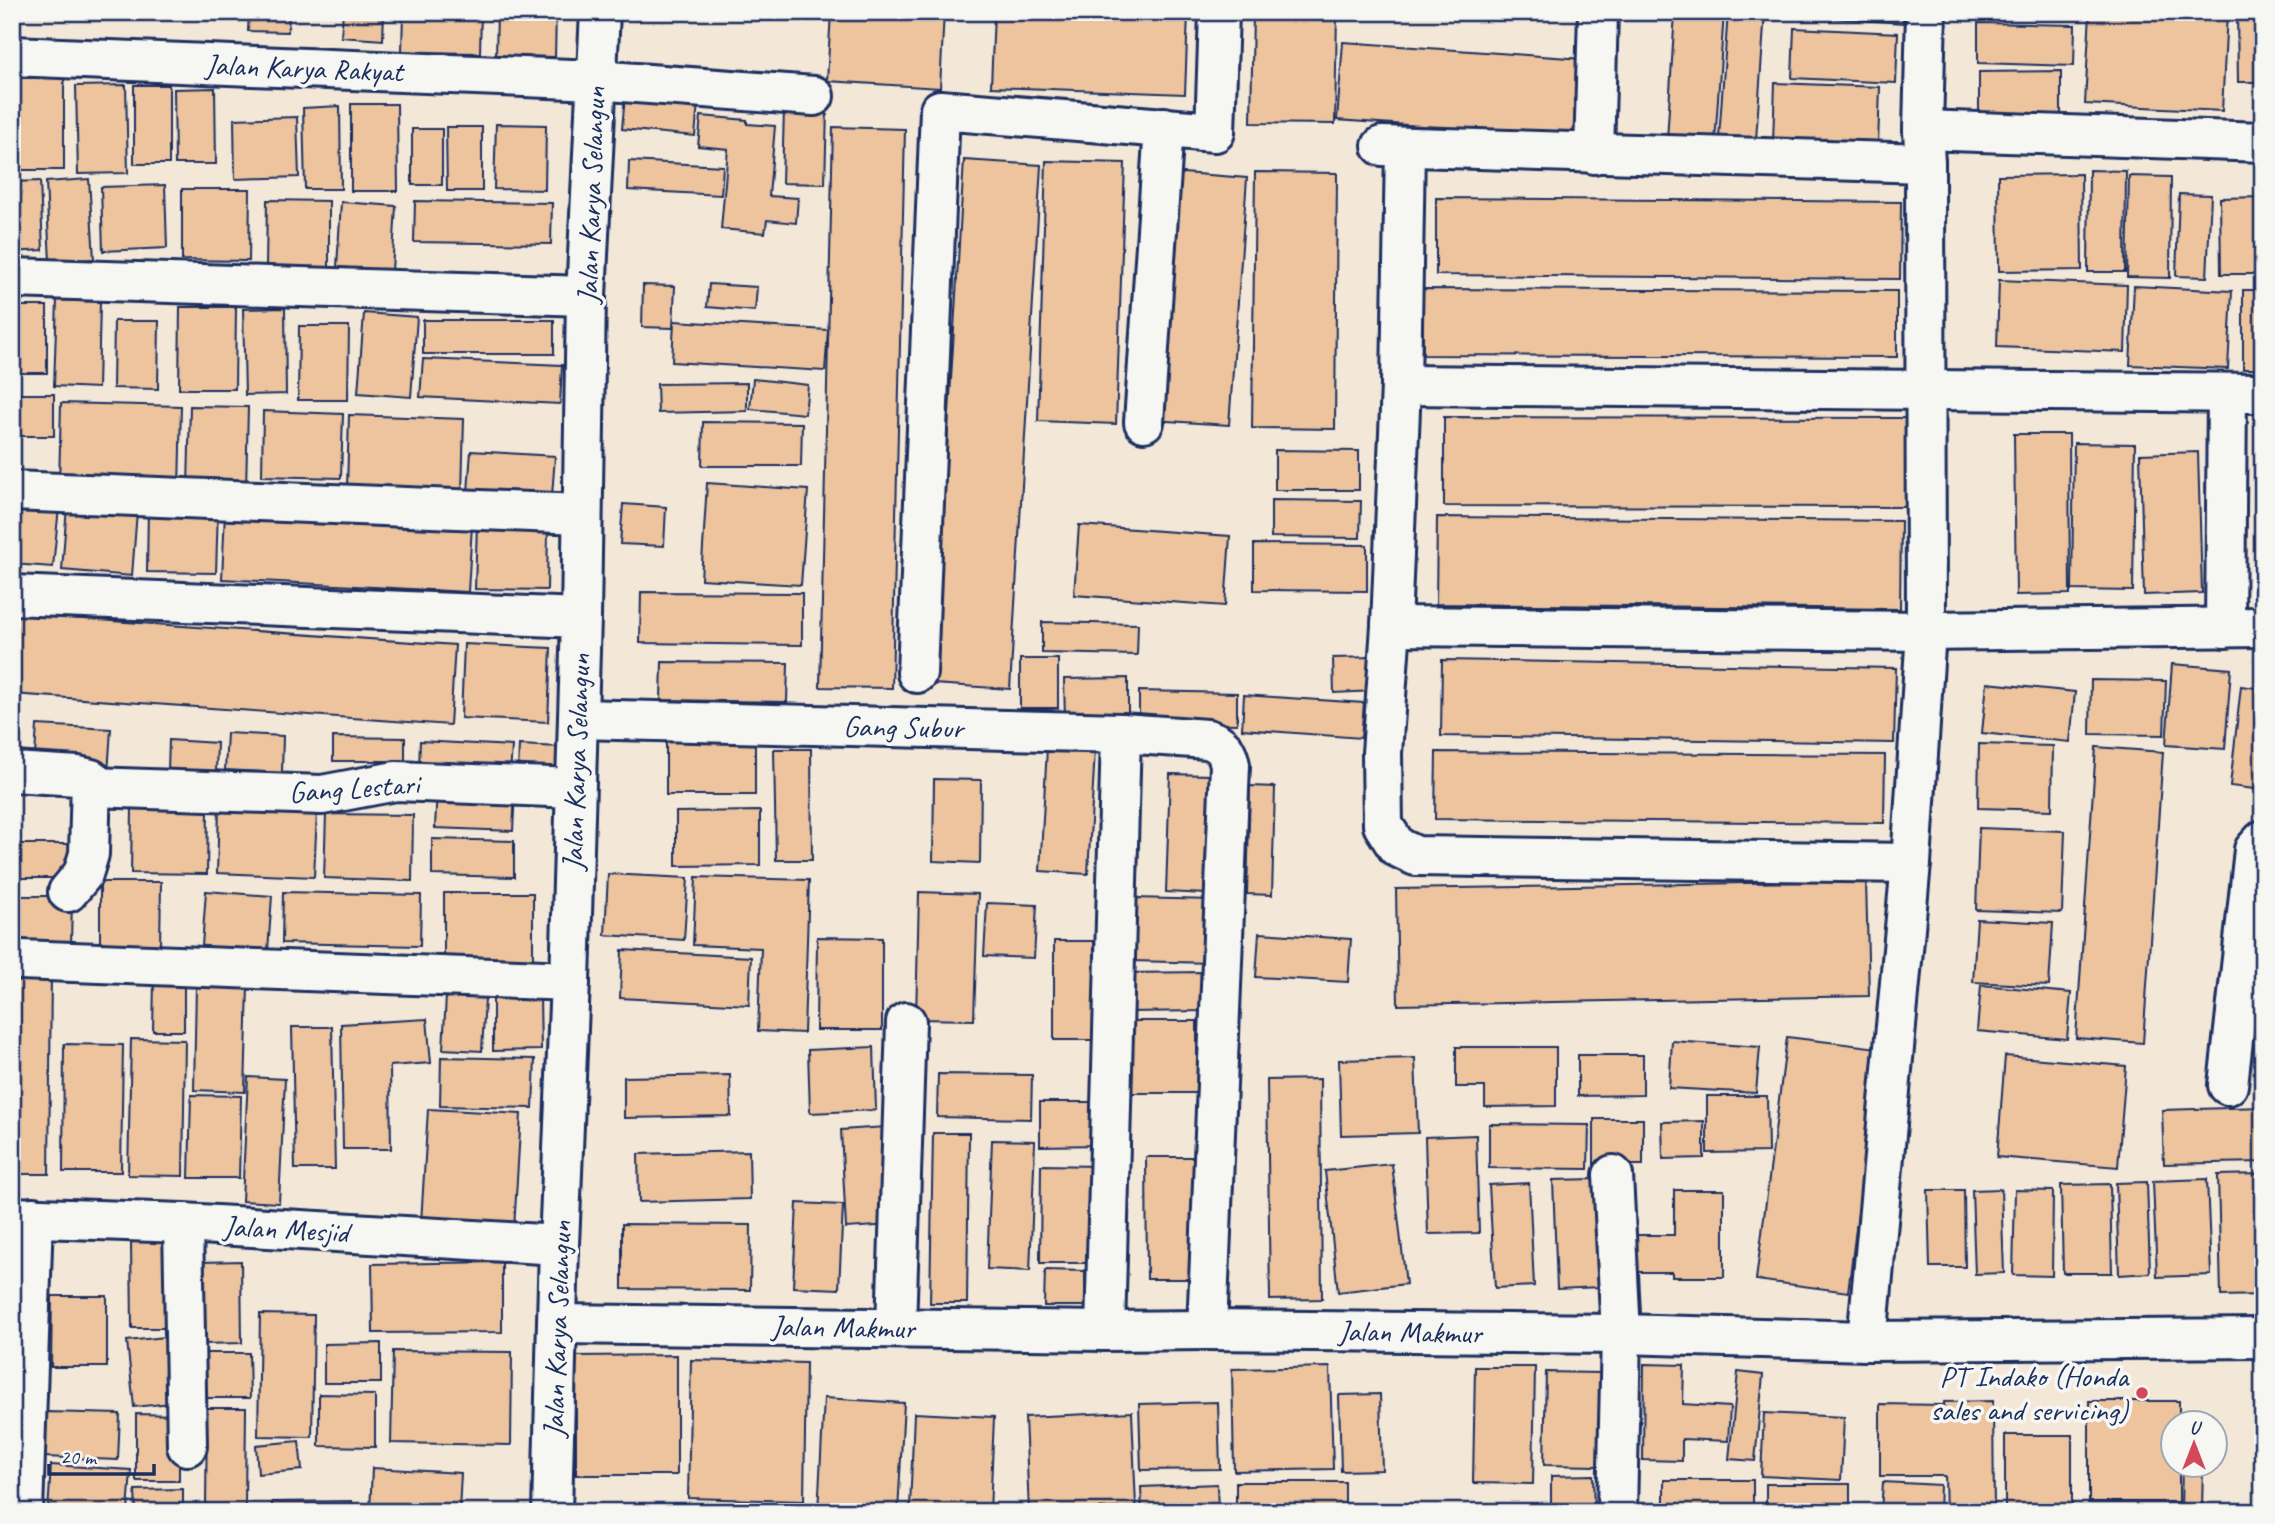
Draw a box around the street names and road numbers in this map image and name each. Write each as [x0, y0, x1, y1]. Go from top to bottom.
street label: Jalan Karya Rakyat [203, 45, 406, 91]
street label: Jalan Karya Selangun [568, 85, 614, 306]
street label: Jalan Karya Selangun [553, 652, 599, 873]
street label: Gang Subur [843, 707, 966, 747]
street label: Gang Lestari [288, 764, 424, 812]
street label: Jalan Mesjid [221, 1207, 354, 1251]
street label: Jalan Karya Selangun [534, 1219, 580, 1440]
street label: Jalan Makmur [769, 1307, 917, 1347]
street label: Jalan Makmur [1336, 1312, 1484, 1352]

